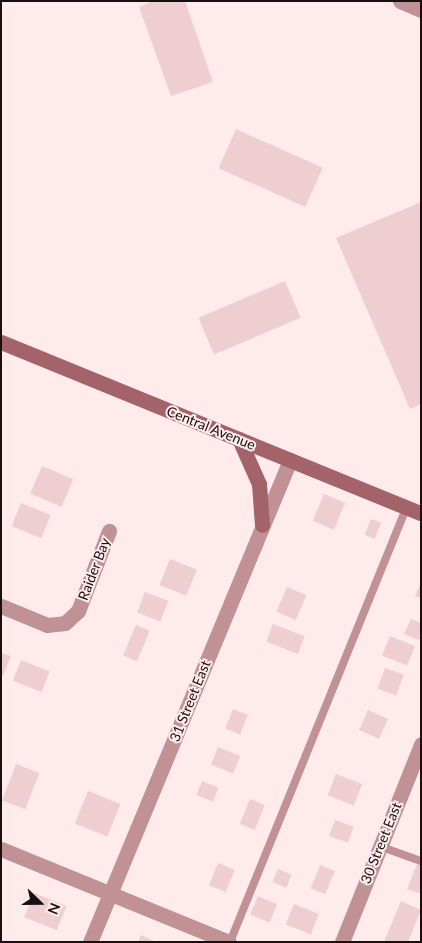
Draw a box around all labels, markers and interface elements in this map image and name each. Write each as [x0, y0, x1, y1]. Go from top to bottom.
street label: Central Avenue [164, 403, 258, 453]
street label: Raider Bay [74, 535, 114, 603]
street label: 31 Street East [166, 658, 214, 744]
street label: 30 Street East [357, 800, 405, 886]
north arrow [15, 878, 65, 928]
text: N [44, 901, 64, 917]

